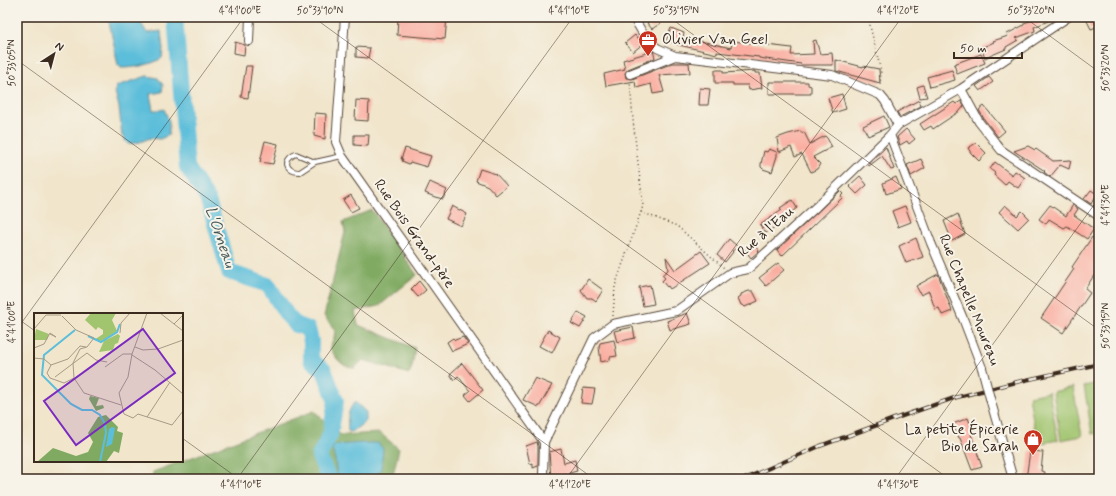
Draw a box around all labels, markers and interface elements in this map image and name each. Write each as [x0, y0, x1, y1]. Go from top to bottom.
text: 4°41'00"E [219, 4, 261, 18]
text: 50°33'10"N [297, 4, 344, 18]
text: 4°41'10"E [548, 4, 590, 18]
text: 50°33'15"N [653, 4, 699, 18]
text: 4°41'20"E [877, 4, 919, 18]
text: 50°33'20"N [1008, 4, 1055, 18]
office icon: Olivier Van Geel [637, 29, 659, 57]
place label: Olivier Van Geel [662, 30, 768, 50]
north arrow [34, 34, 74, 74]
scale bar [954, 34, 1022, 60]
text: 50°33'05"N [5, 39, 19, 87]
text: N [52, 39, 66, 55]
text: 50 m [960, 41, 987, 57]
text: 50°33'20"N [1099, 44, 1113, 91]
street label: Rue Bois Grand-père [369, 175, 459, 293]
text: 4°41'30"E [1099, 184, 1113, 226]
street label: Rue à l'Eau [733, 202, 799, 262]
water label: L'Orneau [200, 204, 241, 271]
street label: Rue Chapelle Moureau [934, 231, 1005, 369]
text: 4°41'00"E [5, 301, 19, 343]
text: 50°33'15"N [1099, 303, 1113, 349]
inset map [34, 313, 183, 462]
place label: La petite Épicerie Bio de Sarah [905, 419, 1019, 457]
shop icon: La petite Épicerie Bio de Sarah [1022, 428, 1044, 456]
text: 4°41'10"E [220, 478, 262, 492]
text: 4°41'20"E [549, 478, 591, 492]
text: 4°41'30"E [877, 478, 919, 492]

